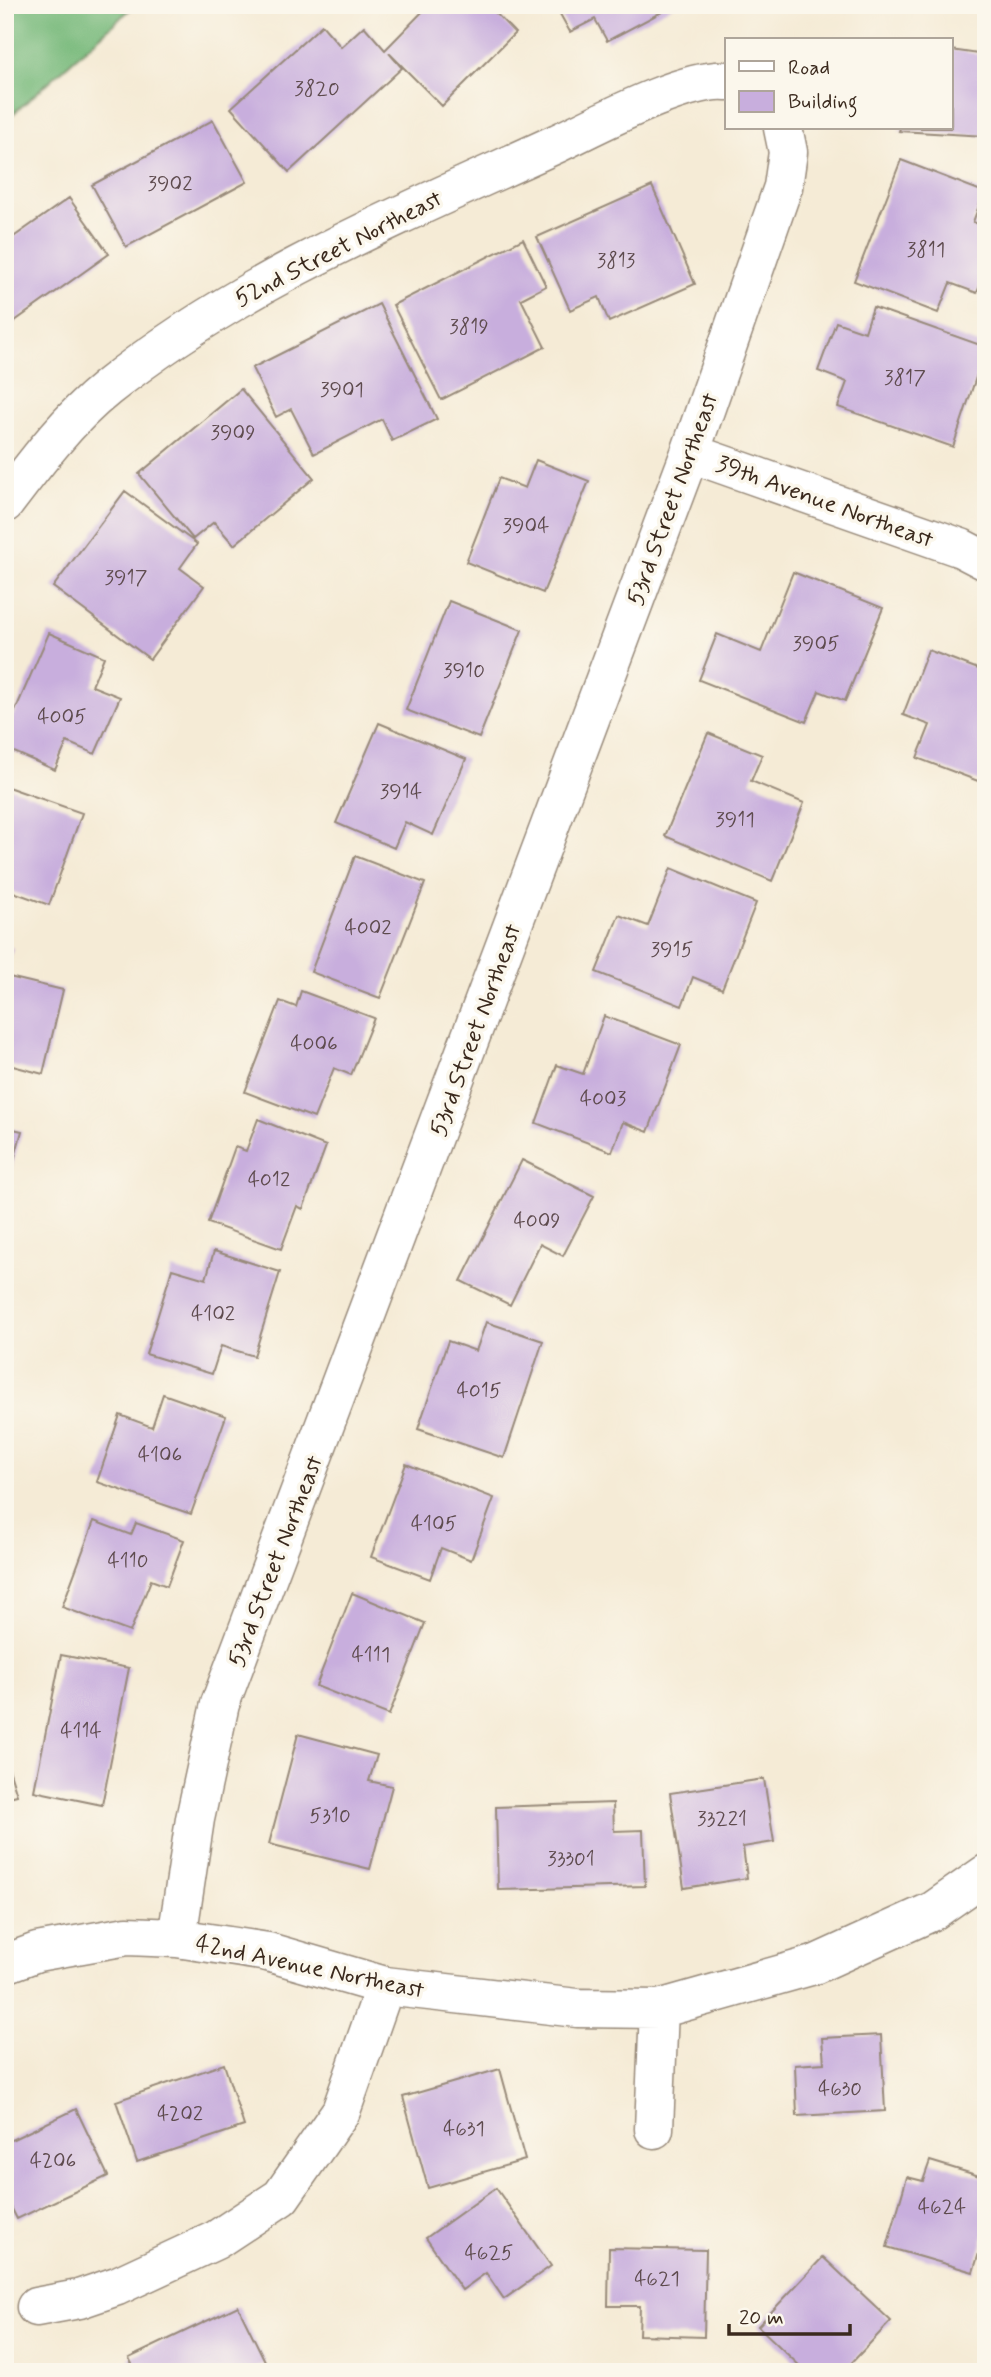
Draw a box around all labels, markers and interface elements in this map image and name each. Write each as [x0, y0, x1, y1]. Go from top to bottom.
legend [725, 38, 953, 130]
text: Road [788, 54, 830, 82]
house number: 3820 [294, 75, 340, 103]
text: Building [788, 88, 858, 118]
house number: 3902 [148, 170, 192, 198]
street label: 52nd Street Northeast [230, 183, 448, 315]
house number: 3811 [907, 236, 945, 264]
house number: 3813 [597, 247, 636, 275]
house number: 3819 [449, 313, 489, 341]
house number: 3817 [884, 364, 926, 392]
house number: 3901 [320, 376, 364, 404]
street label: 53rd Street Northeast [621, 389, 726, 610]
house number: 3909 [211, 419, 255, 447]
street label: 39th Avenue Northeast [712, 449, 938, 556]
house number: 3904 [503, 512, 549, 540]
house number: 3917 [105, 564, 148, 592]
house number: 3905 [792, 630, 840, 658]
house number: 3910 [443, 657, 485, 685]
house number: 4005 [37, 703, 87, 731]
house number: 3914 [380, 778, 422, 806]
house number: 3911 [715, 806, 755, 834]
house number: 4002 [344, 914, 392, 942]
street label: 53rd Street Northeast [424, 920, 529, 1141]
house number: 3915 [651, 936, 693, 964]
house number: 4006 [290, 1030, 338, 1058]
house number: 4003 [580, 1085, 627, 1113]
house number: 4012 [248, 1166, 290, 1194]
house number: 4009 [513, 1207, 561, 1235]
house number: 4102 [191, 1300, 235, 1328]
house number: 4015 [456, 1377, 502, 1405]
house number: 4106 [138, 1441, 182, 1469]
street label: 53rd Street Northeast [222, 1451, 331, 1672]
house number: 4105 [411, 1510, 457, 1538]
house number: 4110 [107, 1547, 149, 1575]
house number: 4111 [352, 1641, 390, 1669]
house number: 4114 [60, 1717, 102, 1745]
house number: 5310 [309, 1802, 351, 1830]
house number: 33221 [697, 1805, 747, 1833]
house number: 33301 [547, 1845, 595, 1873]
street label: 42nd Avenue Northeast [193, 1928, 427, 2007]
house number: 4630 [818, 2075, 862, 2103]
house number: 4202 [157, 2100, 203, 2128]
house number: 4631 [443, 2115, 485, 2143]
house number: 4206 [30, 2147, 76, 2175]
house number: 4624 [918, 2193, 966, 2221]
house number: 4625 [465, 2239, 513, 2267]
house number: 4621 [634, 2265, 680, 2293]
scale bar [729, 2293, 849, 2337]
text: 20 m [739, 2304, 784, 2332]

